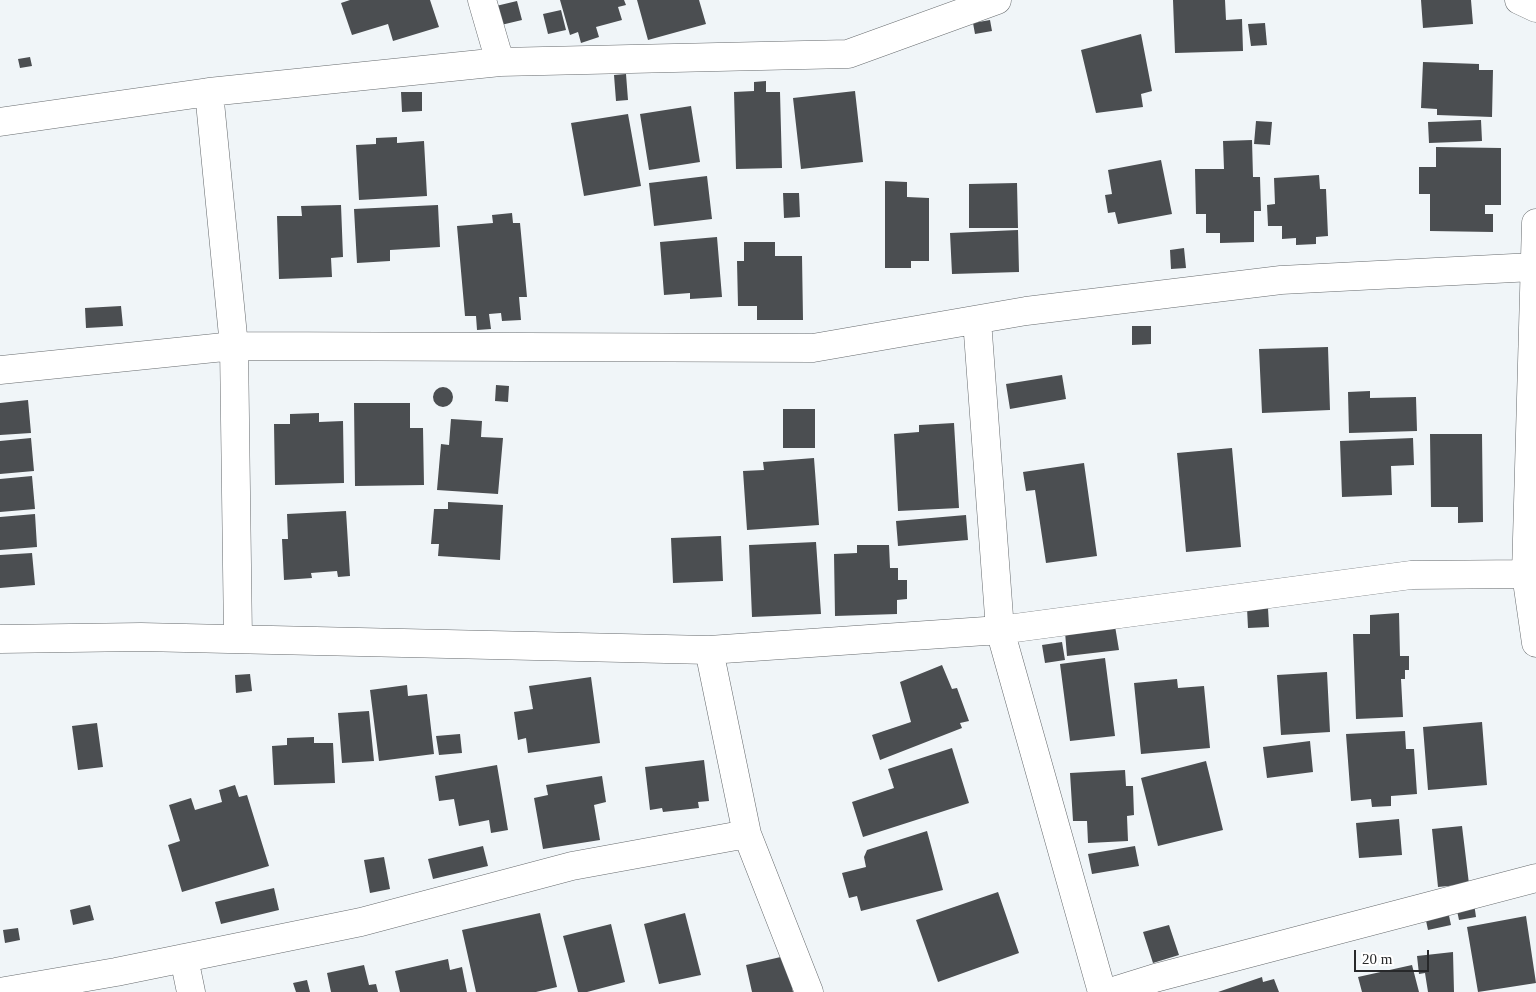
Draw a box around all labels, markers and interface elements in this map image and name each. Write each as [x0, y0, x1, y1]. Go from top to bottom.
scale bar [1356, 940, 1431, 972]
text: 20 m [1362, 951, 1392, 967]

